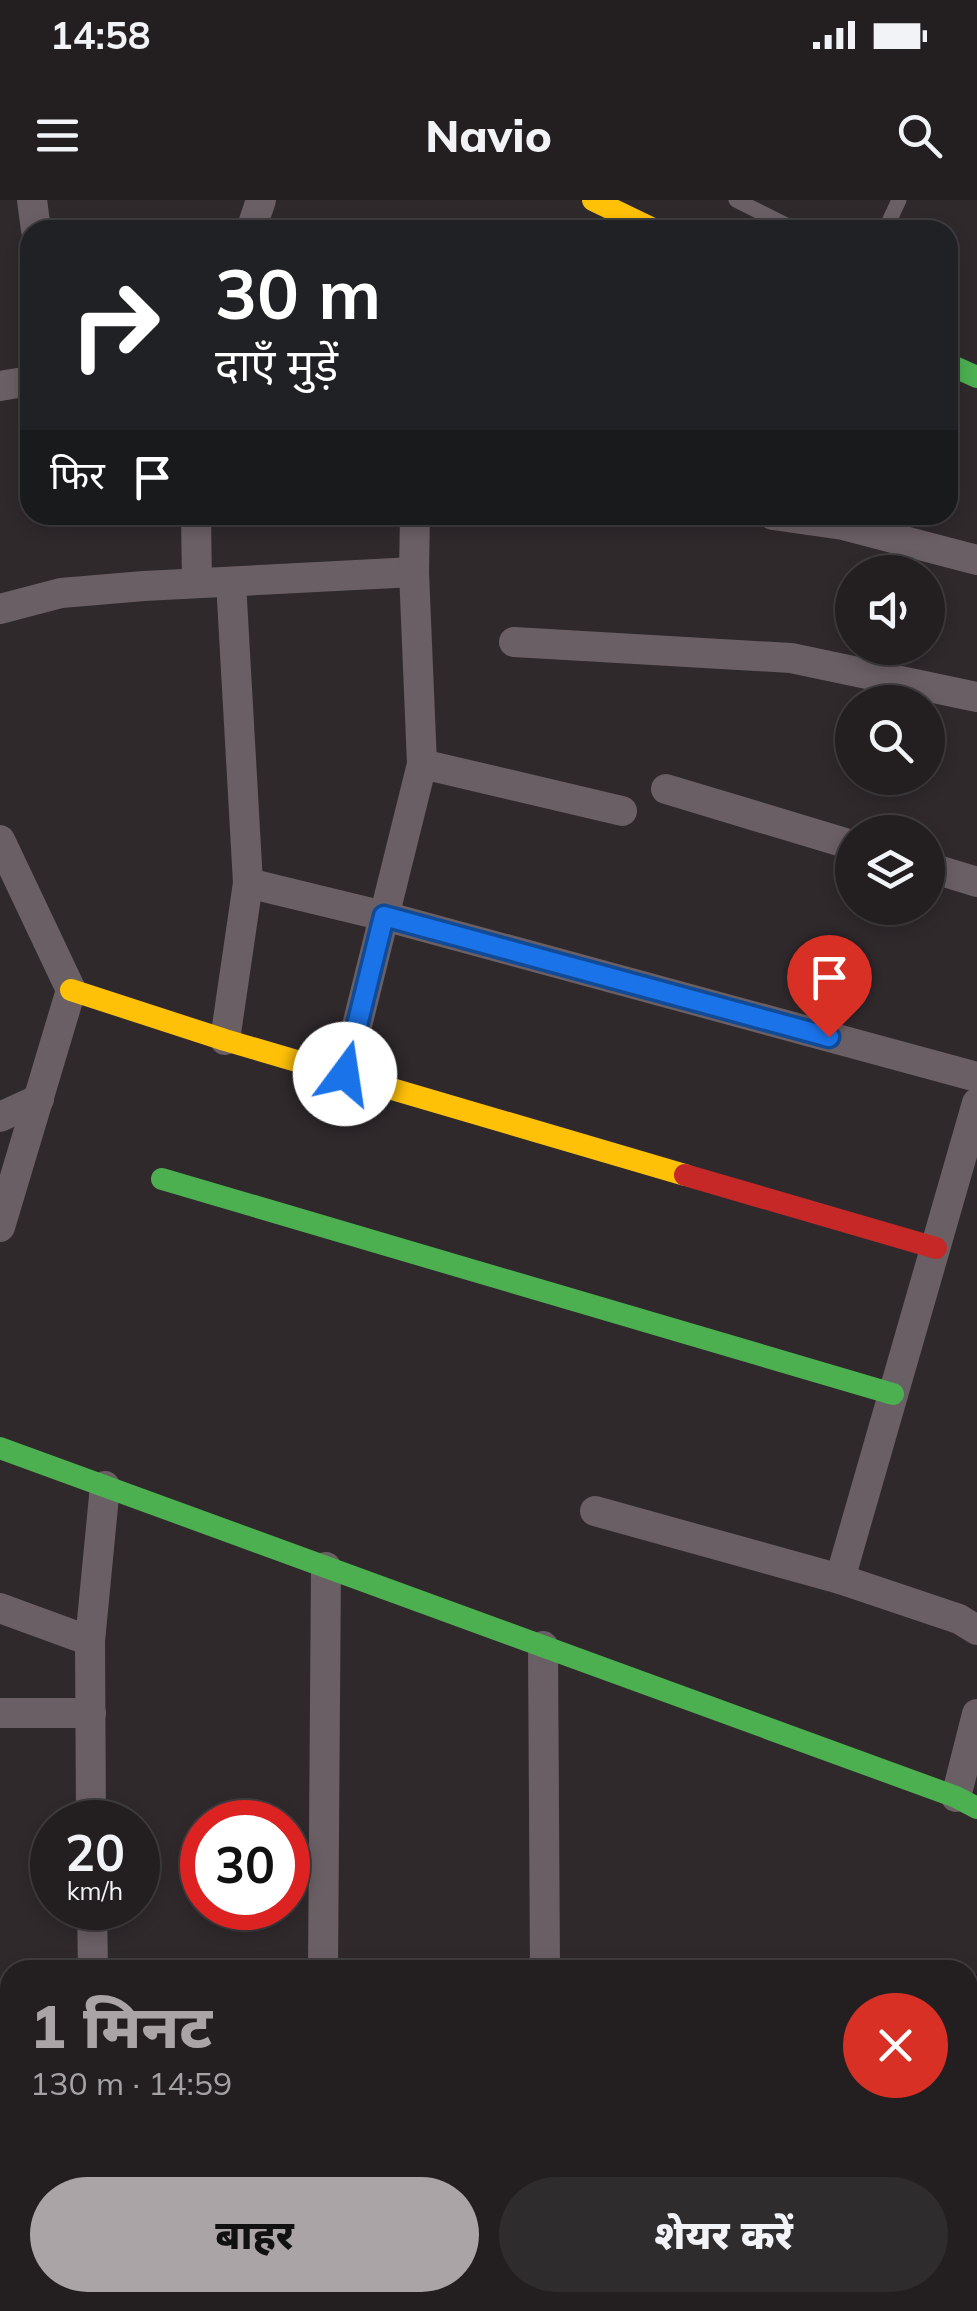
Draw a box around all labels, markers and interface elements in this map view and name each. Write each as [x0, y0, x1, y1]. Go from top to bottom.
text: 14:58 [50, 11, 151, 59]
text: Navio [425, 107, 552, 163]
icon: menu [30, 108, 85, 163]
icon: search [892, 108, 947, 163]
text: 30 m [215, 249, 381, 337]
icon: right [50, 260, 180, 390]
text: दाएँ मुड़ें [215, 336, 338, 392]
icon: arrive [125, 450, 180, 505]
text: फिर [50, 451, 105, 499]
map controls [835, 555, 945, 925]
button: sound [835, 555, 945, 665]
button: search [835, 685, 945, 795]
button: layers [835, 815, 945, 925]
pin [787, 935, 872, 1038]
icon: arrive [802, 950, 857, 1005]
position arrow [293, 1022, 397, 1126]
speed limit sign: 30 [180, 1800, 310, 1930]
text: 20 [65, 1821, 125, 1884]
text: km/h [67, 1875, 123, 1906]
text: 1 मिनट [30, 1988, 212, 2063]
button: close [843, 1993, 948, 2098]
text: 130 m · 14:59 [30, 2063, 232, 2103]
button: बाहर [30, 2177, 479, 2292]
button: शेयर करें [499, 2177, 948, 2292]

